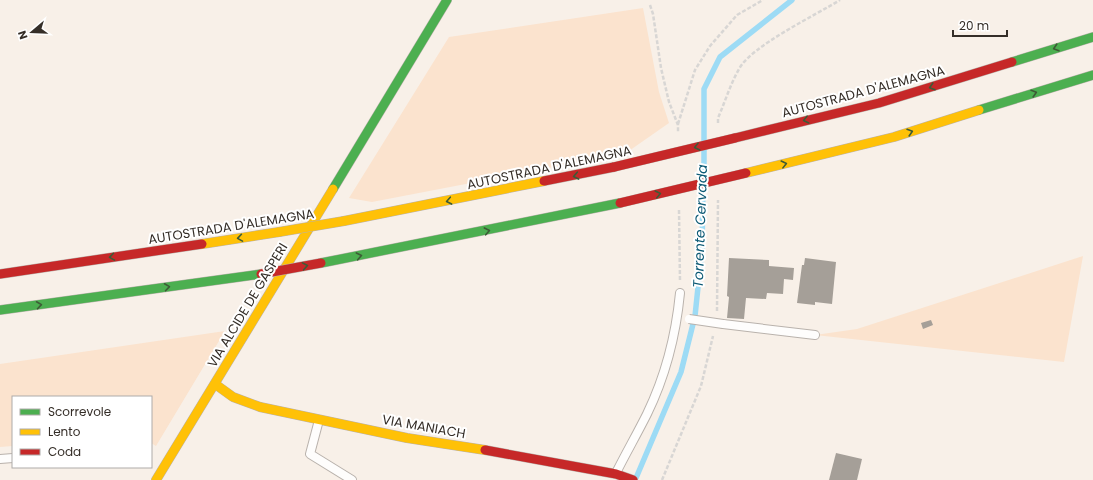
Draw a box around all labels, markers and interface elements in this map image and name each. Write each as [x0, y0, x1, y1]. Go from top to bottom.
north arrow [12, 12, 52, 52]
scale bar [953, 12, 1007, 38]
text: 20 m [959, 17, 989, 34]
text: N [14, 29, 31, 42]
one-way arrow [1052, 43, 1059, 52]
street label: AUTOSTRADA D'ALEMAGNA [780, 61, 947, 122]
one-way arrow [928, 82, 935, 90]
one-way arrow [1030, 89, 1037, 98]
one-way arrow [803, 116, 809, 124]
one-way arrow [906, 128, 913, 137]
street label: AUTOSTRADA D'ALEMAGNA [465, 141, 633, 194]
one-way arrow [694, 142, 700, 150]
one-way arrow [781, 160, 787, 168]
water label: Torrente Cervada [688, 163, 712, 288]
one-way arrow [573, 171, 579, 179]
one-way arrow [655, 190, 662, 198]
one-way arrow [445, 196, 452, 204]
street label: AUTOSTRADA D'ALEMAGNA [147, 204, 316, 249]
one-way arrow [484, 227, 490, 235]
one-way arrow [237, 233, 243, 242]
street label: VIA ALCIDE DE GASPERI [203, 239, 292, 371]
one-way arrow [356, 252, 363, 260]
one-way arrow [108, 253, 115, 261]
one-way arrow [302, 262, 308, 270]
one-way arrow [164, 283, 170, 292]
one-way arrow [36, 301, 42, 310]
legend [12, 396, 152, 468]
text: Scorrevole [48, 403, 111, 420]
street label: VIA MANIACH [381, 410, 467, 443]
text: Lento [48, 423, 81, 440]
text: Coda [48, 443, 81, 460]

